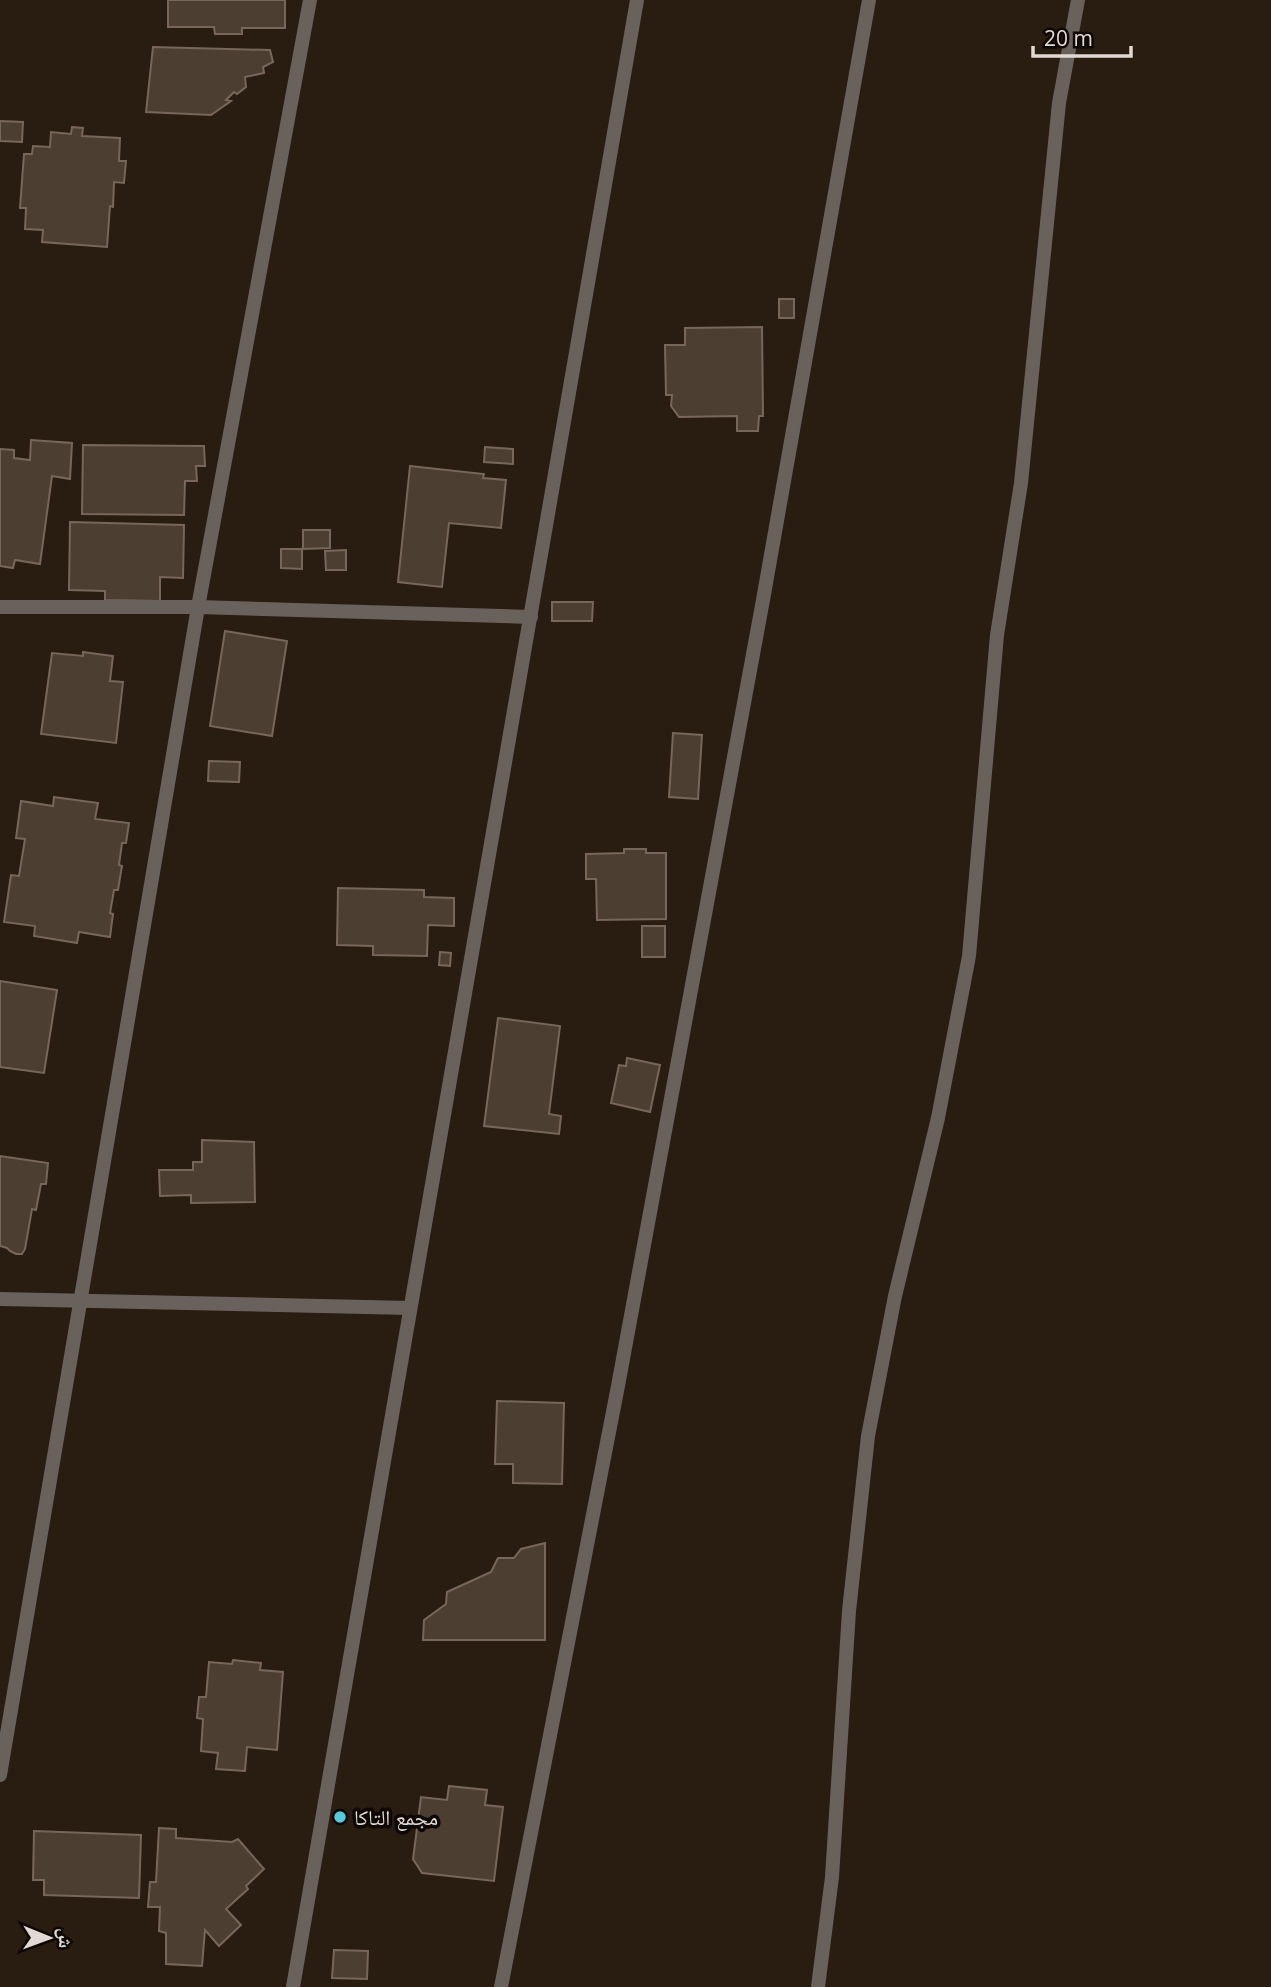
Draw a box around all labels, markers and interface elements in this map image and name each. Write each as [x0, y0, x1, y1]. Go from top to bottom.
scale bar [1033, 14, 1131, 58]
text: 20 m [1044, 24, 1093, 52]
place label: مجمع التاكا [354, 1803, 438, 1831]
marker: مجمع التاكا [332, 1809, 348, 1825]
north arrow [14, 1903, 84, 1973]
text: ش [53, 1928, 79, 1949]

